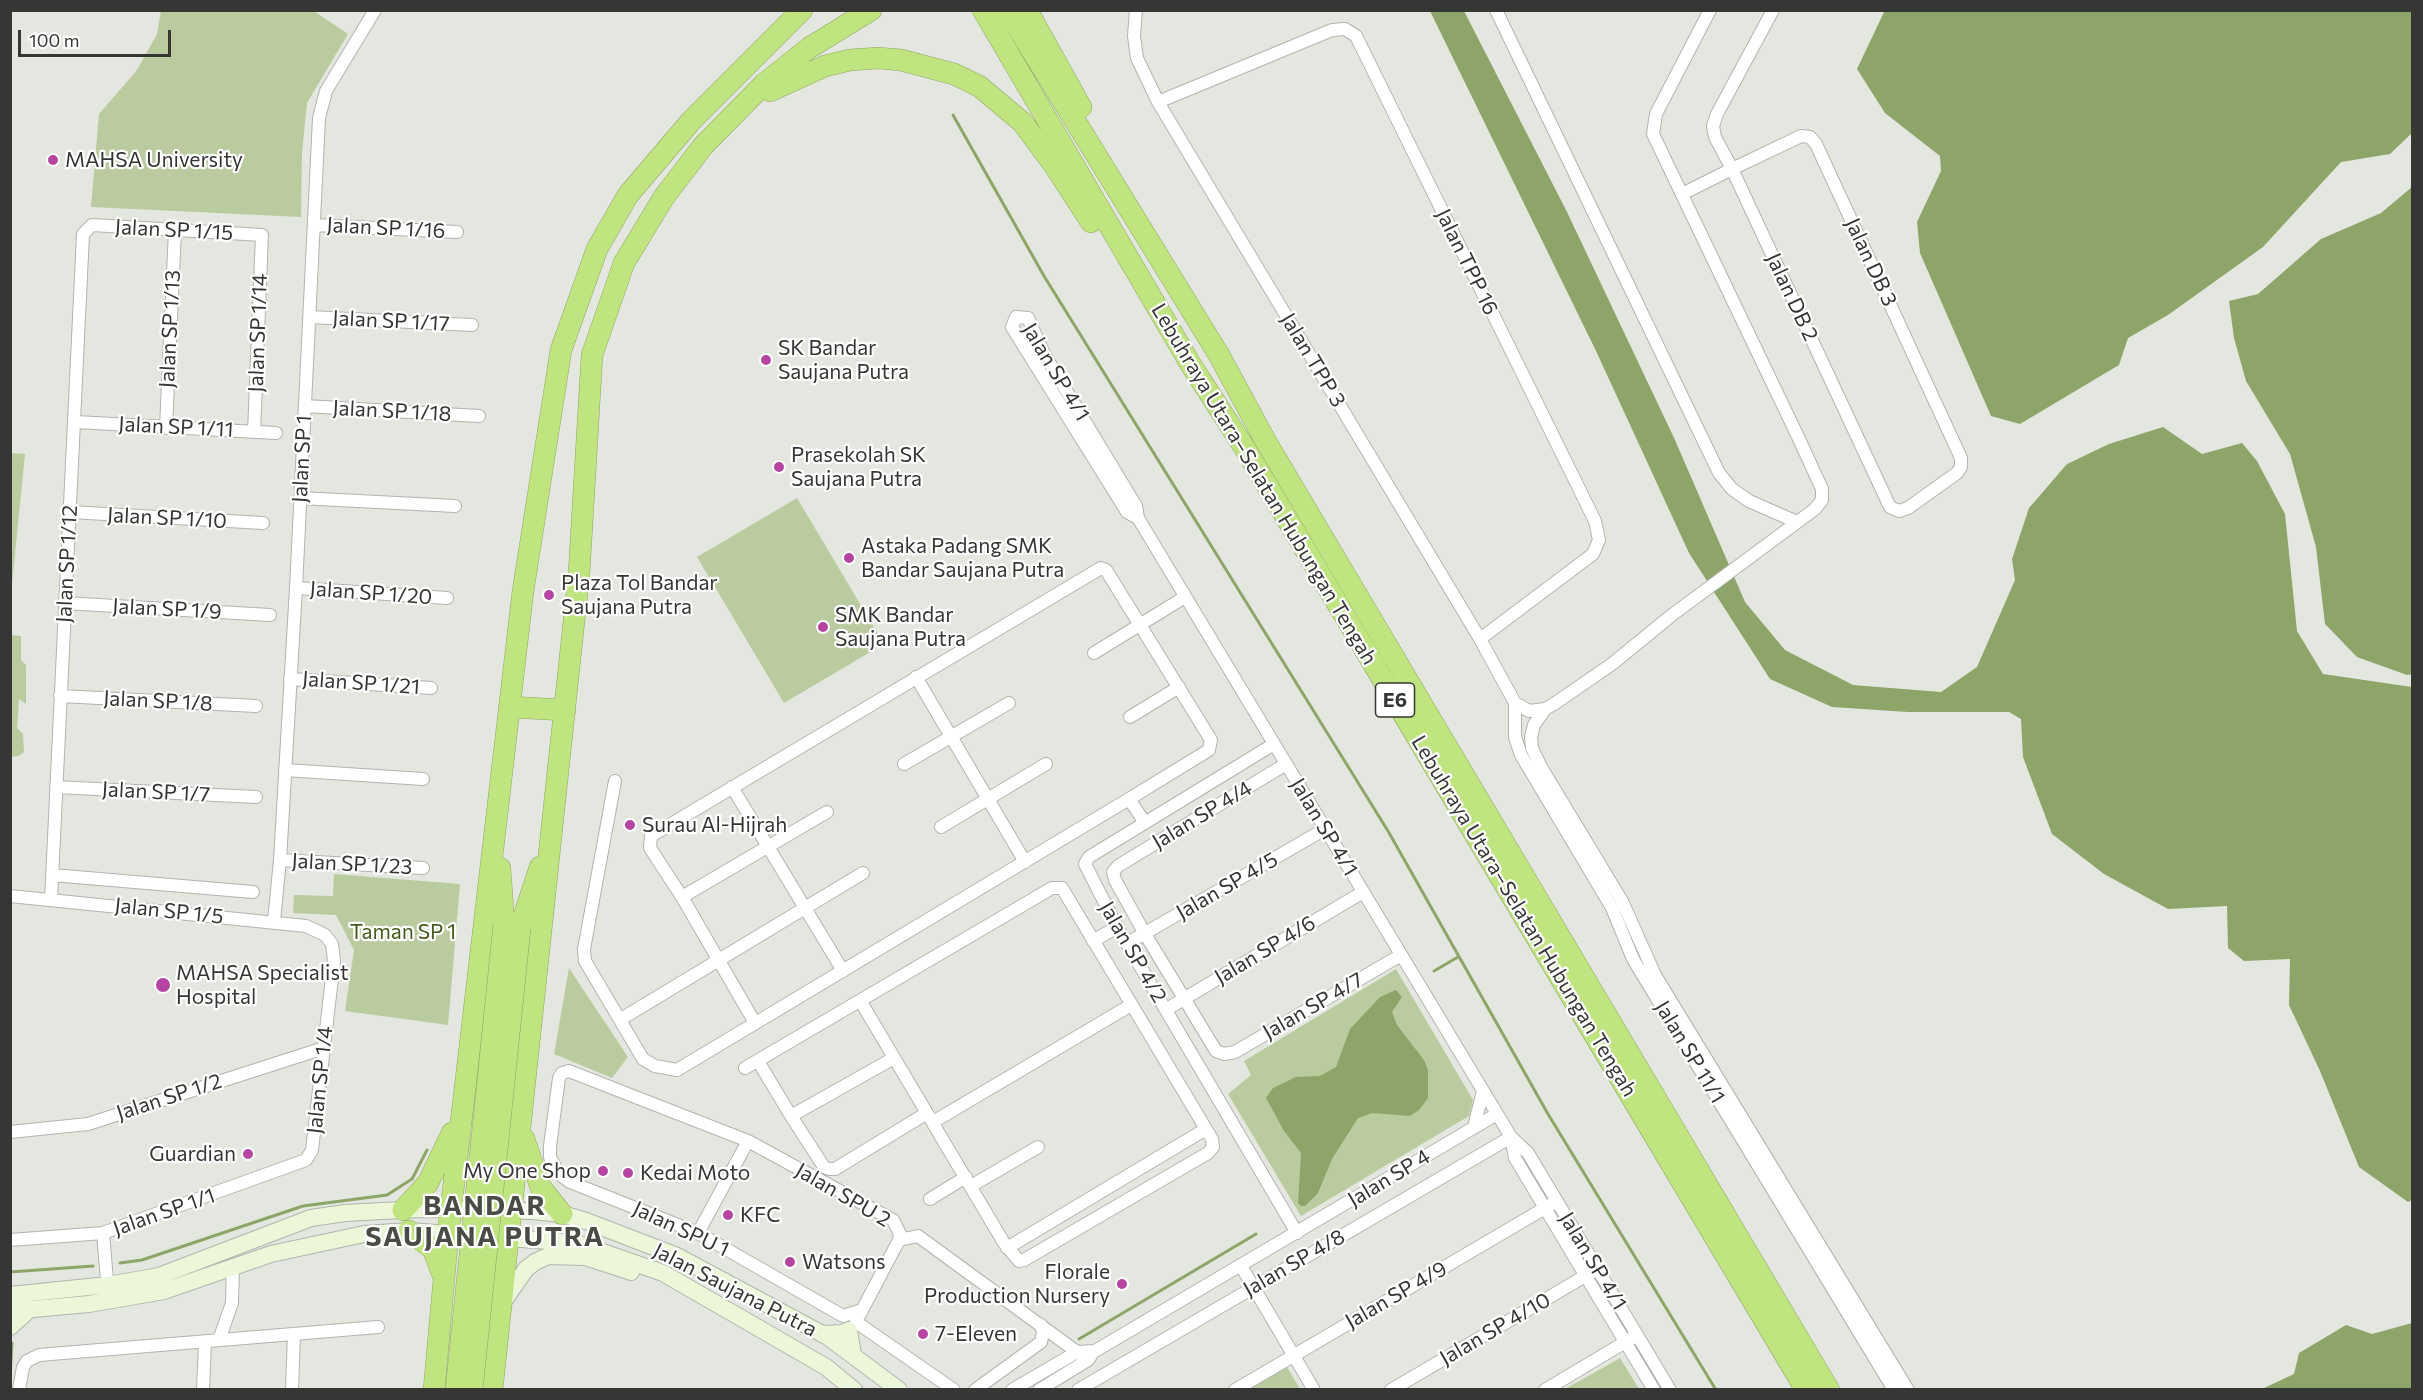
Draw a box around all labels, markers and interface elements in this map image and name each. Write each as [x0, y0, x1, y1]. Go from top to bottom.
scale bar [21, 18, 174, 56]
text: 100 m [29, 29, 79, 51]
place label: MAHSA University [65, 147, 243, 173]
marker: MAHSA University [46, 153, 60, 167]
street label: Jalan TPP 16 [1430, 205, 1504, 319]
street label: Jalan SP 1/16 [326, 212, 446, 244]
street label: Jalan SP 1/15 [114, 214, 234, 246]
street label: Jalan DB 3 [1840, 214, 1902, 310]
street label: Jalan DB 2 [1761, 249, 1823, 345]
street label: Jalan SP 1/13 [154, 269, 186, 389]
street label: Jalan SP 1/14 [243, 273, 273, 393]
street label: Lebuhraya Utara–Selatan Hubungan Tengah [1146, 299, 1382, 669]
street label: Jalan SP 1/17 [332, 305, 450, 337]
street label: Jalan TPP 3 [1275, 308, 1351, 412]
street label: Jalan SP 4/1 [1017, 318, 1095, 426]
place label: SK Bandar Saujana Putra [778, 335, 909, 385]
marker: SK Bandar Saujana Putra [759, 353, 773, 367]
street label: Jalan SP 1/18 [332, 395, 452, 427]
street label: Jalan SP 1/11 [118, 411, 234, 443]
street label: Jalan SP 1 [287, 414, 317, 504]
place label: Prasekolah SK Saujana Putra [791, 442, 926, 492]
marker: Prasekolah SK Saujana Putra [772, 460, 786, 474]
street label: Jalan SP 1/10 [106, 502, 228, 534]
street label: Jalan SP 1/12 [51, 504, 83, 624]
place label: Astaka Padang SMK Bandar Saujana Putra [861, 533, 1064, 583]
marker: Astaka Padang SMK Bandar Saujana Putra [842, 551, 856, 565]
place label: Plaza Tol Bandar Saujana Putra [561, 570, 718, 620]
street label: Jalan SP 1/20 [309, 576, 433, 610]
marker: Plaza Tol Bandar Saujana Putra [542, 588, 556, 602]
street label: Jalan SP 1/9 [112, 594, 222, 624]
place label: SMK Bandar Saujana Putra [835, 602, 966, 652]
marker: SMK Bandar Saujana Putra [816, 620, 830, 634]
street label: Jalan SP 1/21 [301, 666, 421, 700]
road number: E6 [1376, 683, 1414, 717]
street label: Jalan SP 1/8 [103, 686, 213, 716]
street label: Lebuhraya Utara–Selatan Hubungan Tengah [1406, 731, 1642, 1101]
street label: Jalan SP 4/1 [1285, 773, 1363, 881]
street label: Jalan SP 4/4 [1148, 775, 1256, 855]
street label: Jalan SP 1/7 [101, 777, 211, 807]
place label: Surau Al-Hijrah [642, 812, 787, 838]
marker: Surau Al-Hijrah [623, 818, 637, 832]
street label: Jalan SP 4/5 [1172, 847, 1282, 925]
street label: Jalan SP 1/23 [291, 848, 413, 880]
street label: Jalan SP 1/5 [113, 893, 225, 929]
street label: Jalan SP 4/2 [1094, 897, 1172, 1007]
street label: Jalan SP 4/6 [1210, 910, 1320, 990]
park label: Taman SP 1 [350, 919, 456, 945]
place label: MAHSA Specialist Hospital [176, 960, 349, 1010]
street label: Jalan SP 4/7 [1258, 967, 1368, 1045]
marker: MAHSA Specialist Hospital [154, 976, 172, 994]
street label: Jalan SP 11/1 [1650, 996, 1730, 1108]
street label: Jalan SP 1/4 [302, 1025, 338, 1135]
street label: Jalan SP 1/2 [113, 1068, 225, 1126]
place label: Guardian [149, 1141, 236, 1167]
street label: Jalan SP 4 [1343, 1144, 1435, 1212]
marker: Guardian [241, 1147, 255, 1161]
place label: My One Shop [463, 1158, 591, 1184]
street label: Jalan SPU 2 [791, 1158, 895, 1232]
place label: Kedai Moto [640, 1160, 750, 1186]
marker: My One Shop [596, 1164, 610, 1178]
marker: Kedai Moto [621, 1166, 635, 1180]
street label: Jalan SP 1/1 [110, 1183, 218, 1241]
district label: BANDAR SAUJANA PUTRA [365, 1190, 605, 1253]
street label: Jalan SPU 1 [629, 1196, 733, 1262]
place label: KFC [740, 1202, 781, 1228]
street label: Jalan SP 4/1 [1554, 1207, 1632, 1315]
marker: KFC [721, 1208, 735, 1222]
street label: Jalan SP 4/8 [1239, 1224, 1349, 1302]
street label: Jalan Saujana Putra [649, 1238, 821, 1342]
place label: Watsons [802, 1249, 886, 1275]
marker: Watsons [783, 1255, 797, 1269]
street label: Jalan SP 4/9 [1341, 1256, 1451, 1334]
place label: Florale Production Nursery [924, 1259, 1110, 1309]
marker: Florale Production Nursery [1115, 1277, 1129, 1291]
street label: Jalan SP 4/10 [1435, 1287, 1555, 1371]
place label: 7-Eleven [935, 1321, 1017, 1347]
marker: 7-Eleven [916, 1327, 930, 1341]

